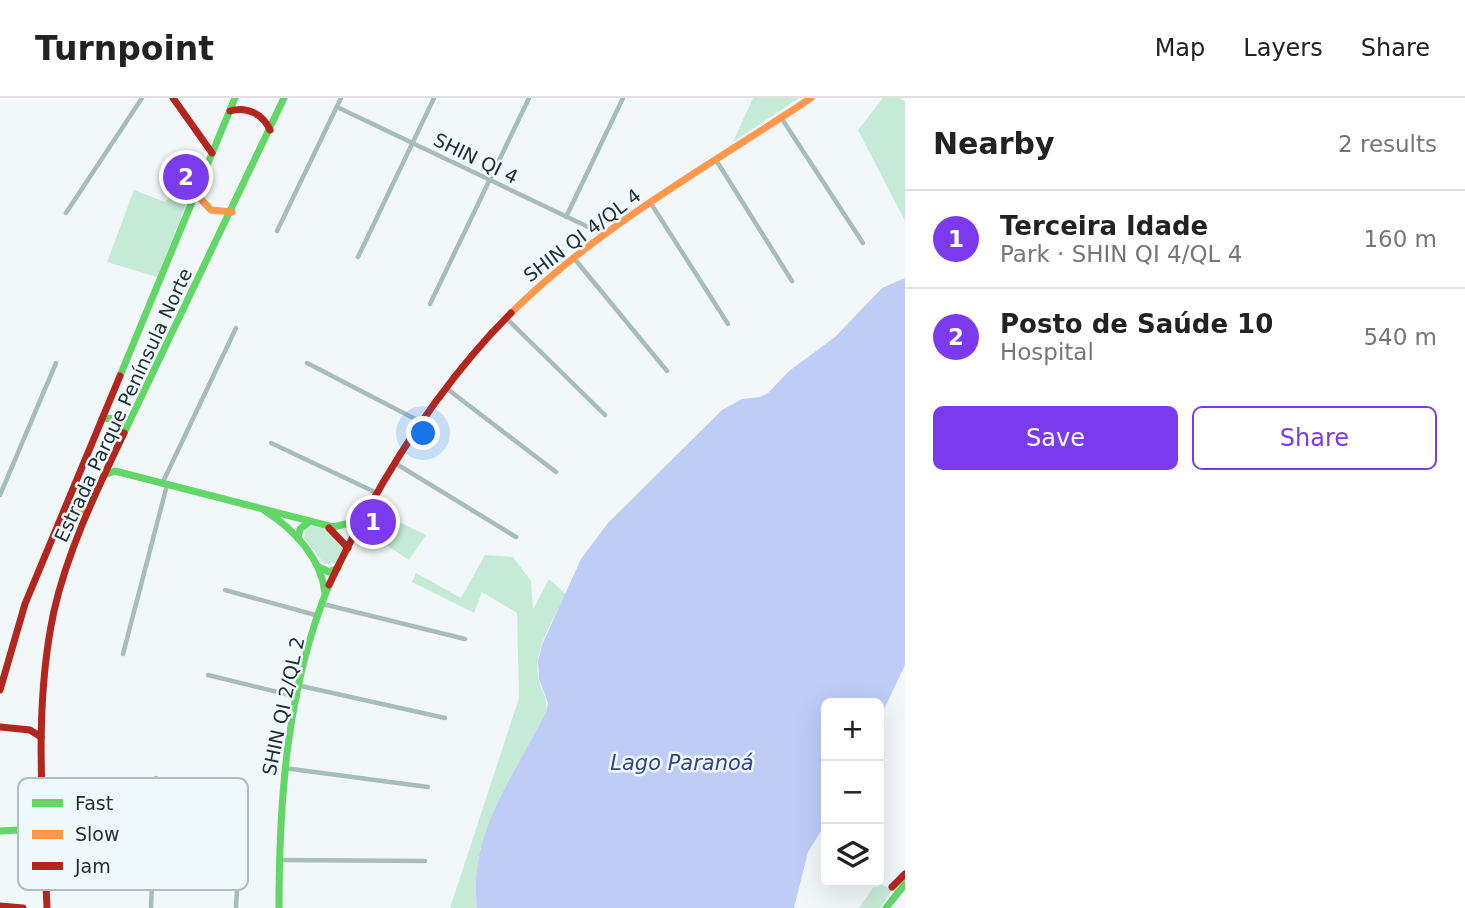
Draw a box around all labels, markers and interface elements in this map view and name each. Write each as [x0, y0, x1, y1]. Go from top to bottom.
text: Turnpoint [35, 29, 214, 68]
text: Map [1155, 34, 1205, 62]
text: Layers [1243, 34, 1323, 62]
text: Share [1361, 34, 1430, 62]
text: Nearby [933, 126, 1055, 161]
street label: SHIN QI 4 [430, 128, 522, 188]
text: 2 results [1338, 131, 1437, 157]
pin: 2 [163, 151, 209, 203]
street label: SHIN QI 4/QL 4 [519, 184, 645, 286]
text: Terceira Idade [1000, 211, 1208, 241]
text: 1 [948, 226, 964, 252]
text: 160 m [1363, 226, 1437, 252]
text: Park · SHIN QI 4/QL 4 [1000, 241, 1242, 267]
street label: Estrada Parque Península Norte [50, 265, 196, 545]
text: Posto de Saúde 10 [1000, 309, 1273, 339]
text: 2 [948, 324, 964, 350]
text: 540 m [1363, 324, 1437, 350]
text: Hospital [1000, 339, 1094, 365]
button: Save [933, 406, 1178, 470]
button: Share [1192, 406, 1437, 470]
your location [406, 416, 440, 450]
pin: 1 [350, 496, 396, 548]
street label: SHIN QI 2/QL 2 [258, 635, 308, 777]
map controls [821, 698, 884, 887]
button: + [821, 698, 884, 761]
water label: Lago Paranoá [610, 751, 754, 775]
button: − [821, 761, 884, 824]
legend [18, 778, 248, 890]
text: Fast [75, 792, 113, 814]
text: Slow [75, 823, 120, 845]
button: layers [821, 824, 884, 887]
text: Jam [74, 855, 111, 877]

